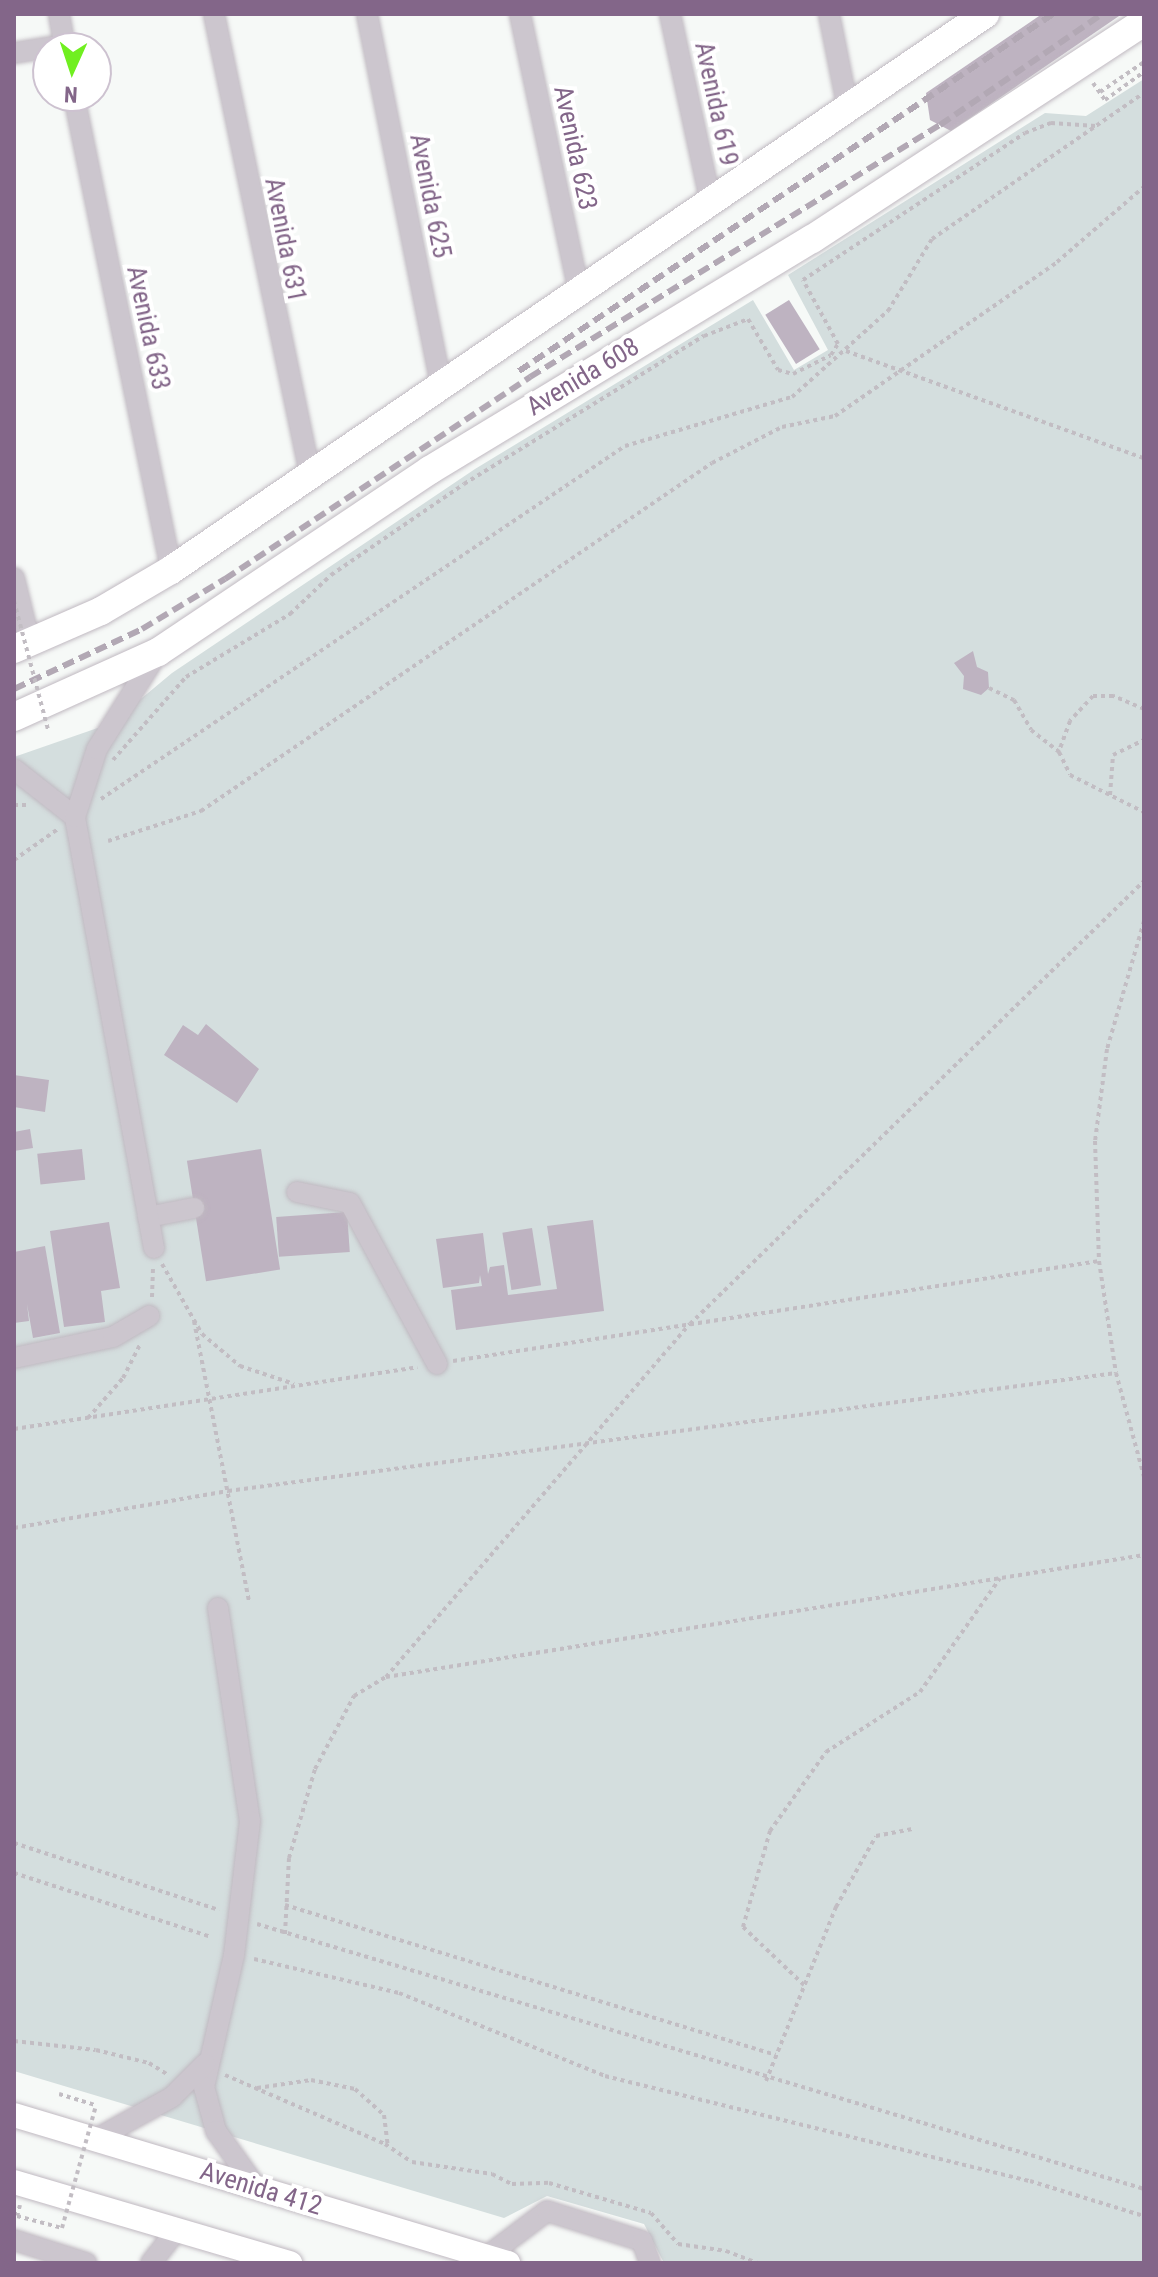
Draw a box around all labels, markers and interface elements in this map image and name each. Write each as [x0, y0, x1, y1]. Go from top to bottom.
north arrow [32, 32, 112, 112]
street label: Avenida 619 [688, 39, 744, 169]
text: N [63, 82, 78, 107]
street label: Avenida 623 [547, 83, 603, 213]
street label: Avenida 625 [403, 131, 457, 261]
street label: Avenida 631 [258, 175, 312, 305]
street label: Avenida 633 [120, 263, 176, 393]
street label: Avenida 608 [521, 331, 645, 423]
street label: Avenida 412 [196, 2156, 326, 2222]

